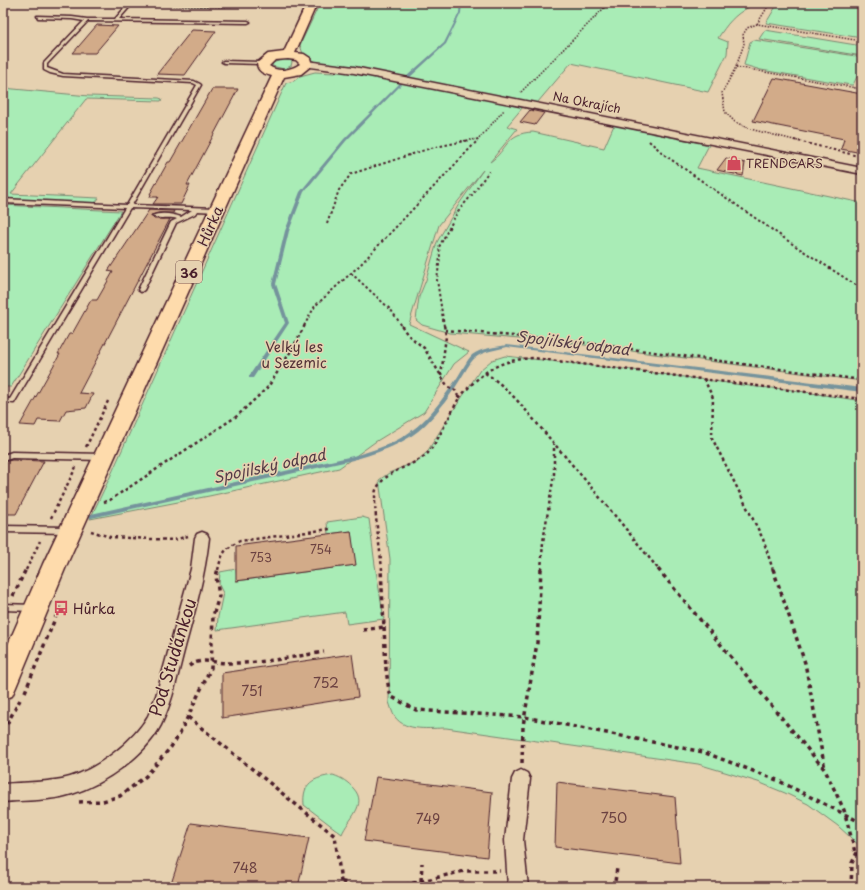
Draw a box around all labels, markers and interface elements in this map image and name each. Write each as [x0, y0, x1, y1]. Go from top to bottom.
street label: Na Okrajích [551, 87, 623, 117]
shop icon: TRENDCARS [725, 154, 743, 172]
place label: TRENDCARS [746, 154, 823, 172]
street label: Hůrka [192, 202, 228, 249]
road number: 36 [176, 261, 202, 283]
water label: Spojilský odpad [515, 324, 633, 361]
park label: Velký les u Sezemic [261, 336, 327, 373]
water label: Spojilský odpad [211, 442, 329, 488]
house number: 754 [310, 540, 332, 558]
house number: 753 [250, 548, 272, 566]
street label: Pod Studánkou [142, 595, 202, 719]
place label: Hůrka [73, 598, 115, 619]
bus stop icon: Hůrka [52, 599, 70, 617]
house number: 752 [313, 672, 339, 693]
house number: 751 [241, 680, 263, 701]
house number: 750 [601, 807, 627, 828]
house number: 749 [416, 808, 440, 829]
house number: 748 [232, 857, 258, 878]

